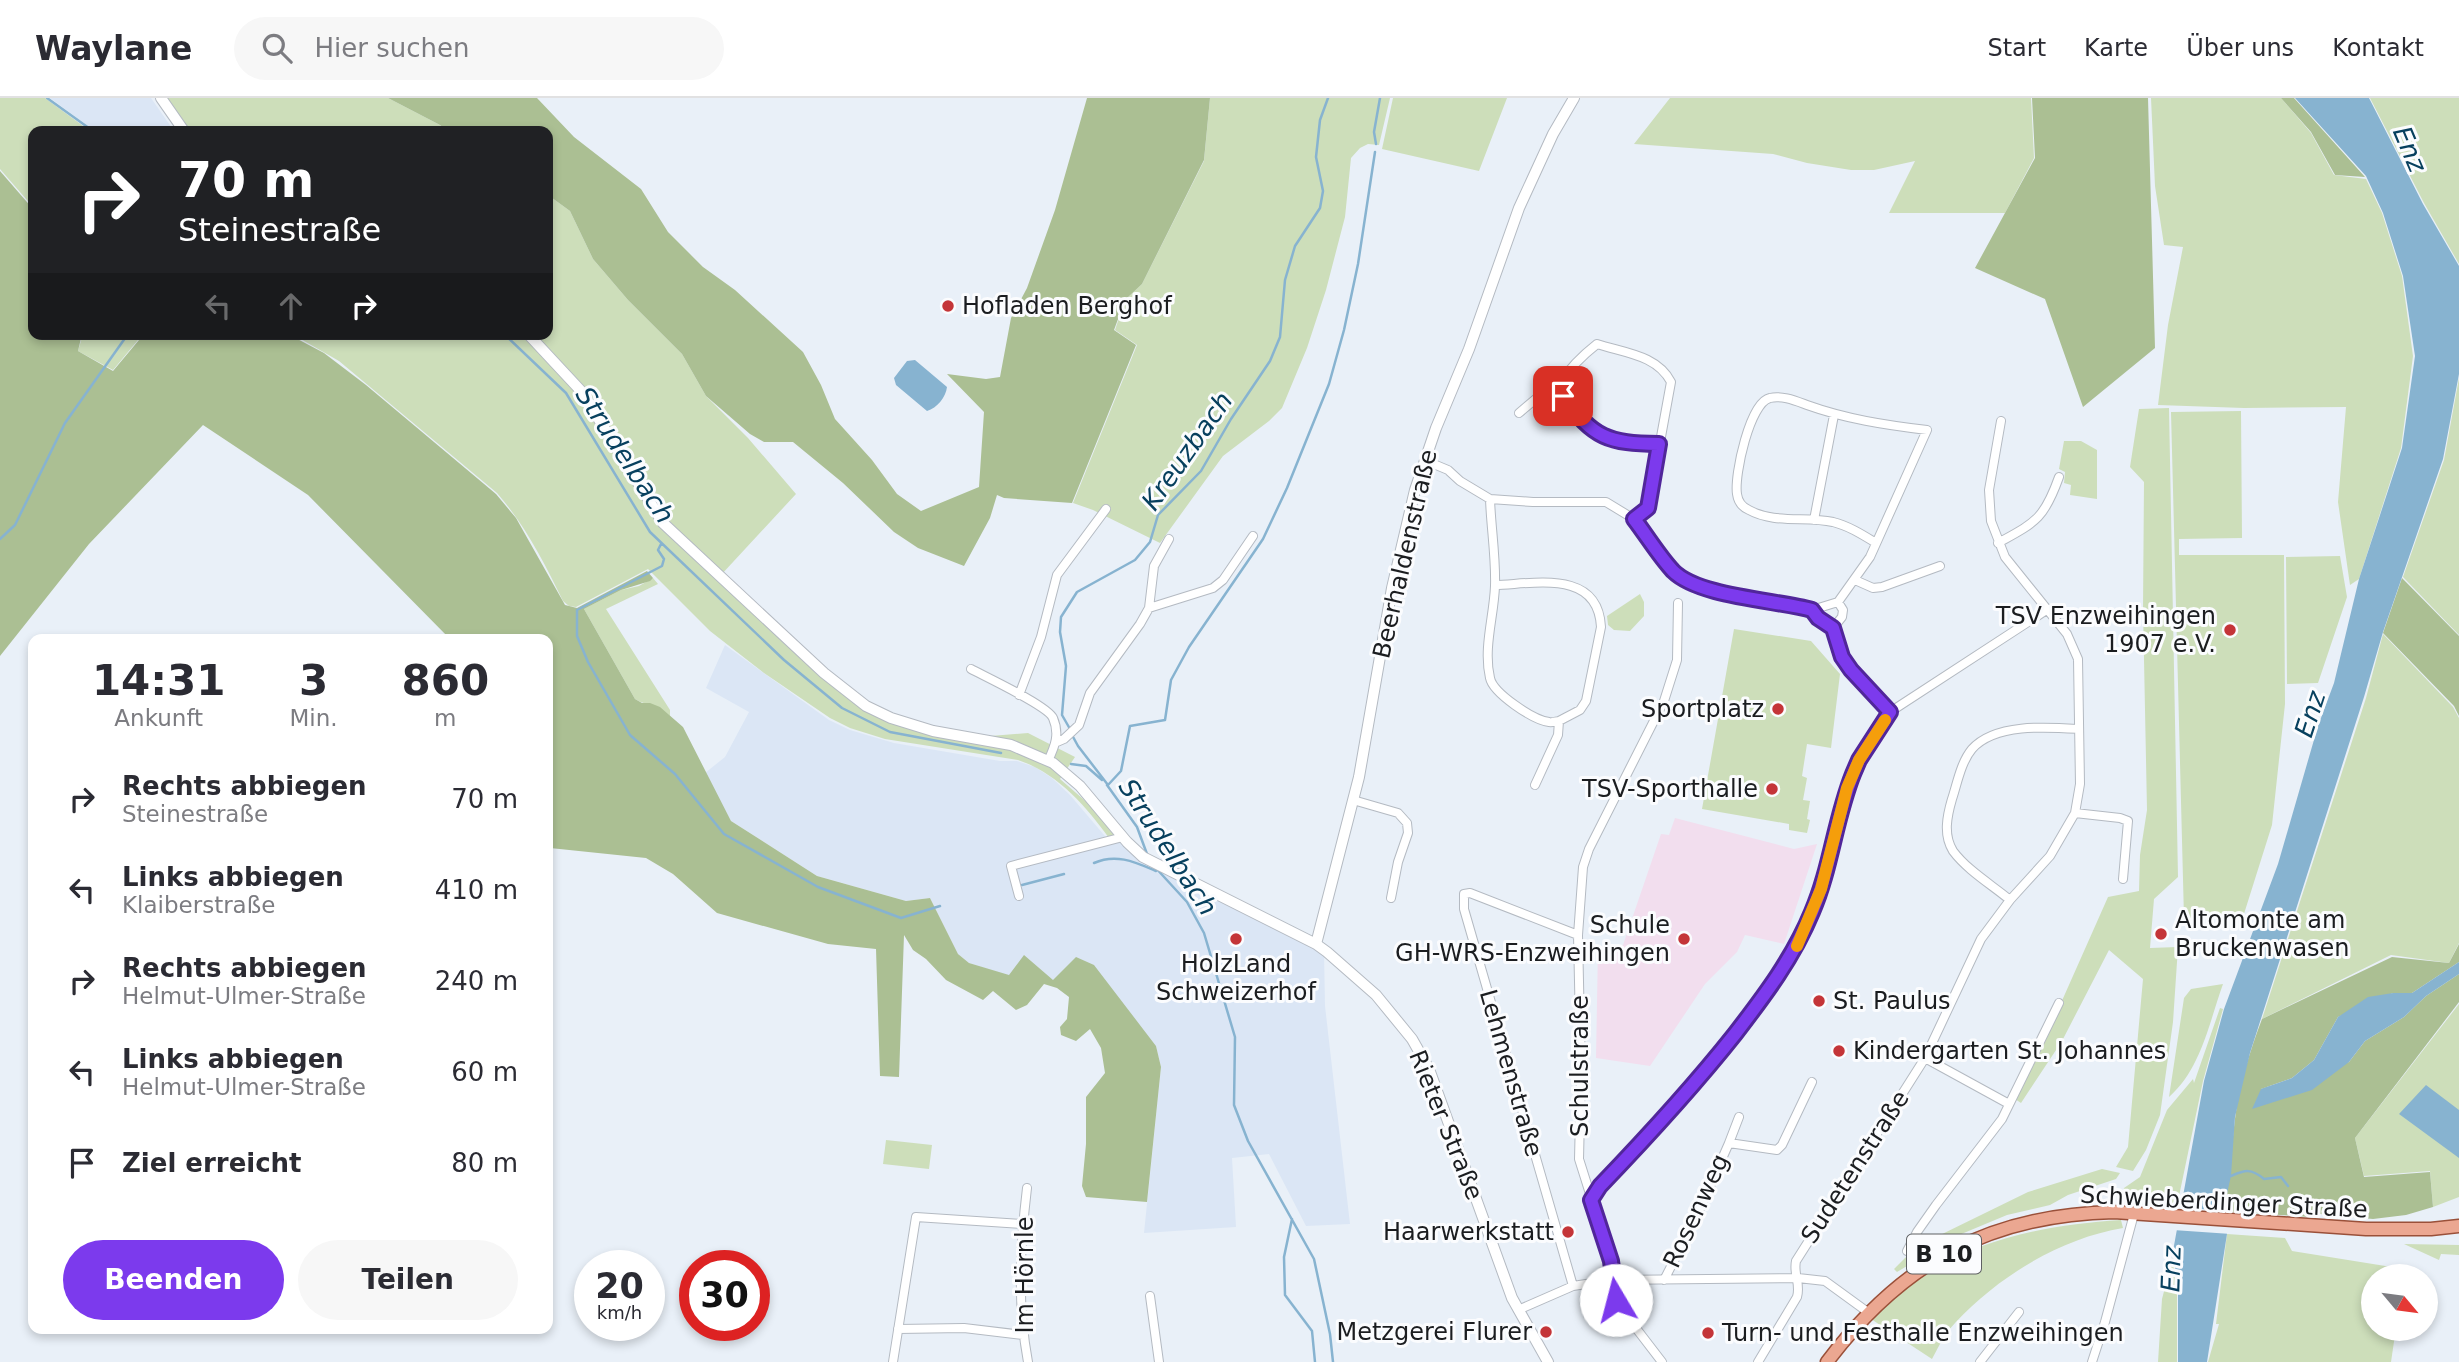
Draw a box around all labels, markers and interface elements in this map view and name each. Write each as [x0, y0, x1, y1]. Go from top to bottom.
search box [234, 17, 724, 80]
text: Waylane [35, 29, 192, 68]
icon: search [258, 29, 296, 67]
text: Hier suchen [314, 33, 469, 63]
text: Start [1987, 34, 2046, 62]
text: Karte [2084, 34, 2148, 62]
text: Über uns [2186, 34, 2294, 62]
text: Kontakt [2332, 34, 2424, 62]
water label: Enz [2387, 122, 2433, 178]
text: 70 m [178, 152, 314, 209]
icon: right [63, 154, 154, 245]
text: Steinestraße [178, 211, 381, 249]
icon: left [199, 287, 237, 325]
icon: ahead [272, 287, 310, 325]
icon: right [345, 287, 383, 325]
place label: Hofladen Berghof [962, 292, 1172, 320]
marker: Hofladen Berghof [940, 298, 956, 314]
pin [1533, 366, 1593, 426]
icon: arrive [1544, 377, 1582, 415]
water label: Strudelbach [570, 381, 680, 529]
water label: Kreuzbach [1135, 386, 1239, 516]
street label: Beerhaldenstraße [1367, 447, 1443, 661]
place label: TSV Enzweihingen 1907 e.V. [1995, 602, 2216, 658]
marker: TSV Enzweihingen 1907 e.V. [2222, 622, 2238, 638]
text: 14:31 [92, 656, 226, 705]
text: 3 [299, 656, 328, 705]
text: 860 [401, 656, 489, 705]
water label: Enz [2289, 686, 2332, 741]
place label: Sportplatz [1641, 695, 1764, 723]
marker: Sportplatz [1770, 701, 1786, 717]
text: Ankunft [114, 705, 203, 731]
text: Min. [289, 705, 338, 731]
text: m [434, 705, 456, 731]
text: Rechts abbiegen [122, 771, 367, 801]
water label: Strudelbach [1113, 773, 1223, 921]
place label: TSV-Sporthalle [1581, 775, 1758, 803]
icon: right [63, 780, 101, 818]
marker: TSV-Sporthalle [1764, 781, 1780, 797]
text: 70 m [451, 784, 518, 814]
text: Steinestraße [122, 801, 268, 827]
text: Links abbiegen [122, 862, 344, 892]
icon: left [63, 871, 101, 909]
text: 410 m [435, 875, 518, 905]
text: Klaiberstraße [122, 892, 275, 918]
place label: Altomonte am Bruckenwasen [2175, 906, 2350, 962]
place label: Schule GH-WRS-Enzweihingen [1395, 911, 1670, 967]
marker: Altomonte am Bruckenwasen [2153, 926, 2169, 942]
marker: HolzLand Schweizerhof [1228, 931, 1244, 947]
marker: Schule GH-WRS-Enzweihingen [1676, 931, 1692, 947]
place label: HolzLand Schweizerhof [1156, 950, 1316, 1006]
text: Rechts abbiegen [122, 953, 367, 983]
icon: right [63, 962, 101, 1000]
text: 240 m [435, 966, 518, 996]
text: Helmut-Ulmer-Straße [122, 983, 366, 1009]
street label: Lehmenstraße [1474, 986, 1548, 1160]
place label: St. Paulus [1833, 987, 1951, 1015]
marker: St. Paulus [1811, 993, 1827, 1009]
street label: Schulstraße [1566, 995, 1594, 1137]
place label: Kindergarten St. Johannes [1853, 1037, 2166, 1065]
marker: Kindergarten St. Johannes [1831, 1043, 1847, 1059]
text: Links abbiegen [122, 1044, 344, 1074]
street label: Rieter Straße [1403, 1046, 1489, 1204]
icon: left [63, 1053, 101, 1091]
text: 60 m [451, 1057, 518, 1087]
text: Helmut-Ulmer-Straße [122, 1074, 366, 1100]
street label: Sudetenstraße [1795, 1085, 1915, 1249]
icon: arrive [63, 1144, 101, 1182]
text: Ziel erreicht [122, 1148, 302, 1178]
text: 80 m [451, 1148, 518, 1178]
street label: Rosenweg [1657, 1150, 1735, 1272]
street label: Schwieberdinger Straße [2080, 1180, 2368, 1224]
street label: Im Hörnle [1011, 1217, 1039, 1333]
place label: Haarwerkstatt [1383, 1218, 1554, 1246]
marker: Haarwerkstatt [1560, 1224, 1576, 1240]
road number: B 10 [1907, 1234, 1981, 1274]
button: Beenden [63, 1240, 284, 1320]
button: Teilen [298, 1240, 518, 1320]
water label: Enz [2155, 1244, 2187, 1293]
speed limit sign: 30 [679, 1250, 770, 1341]
position arrow [1579, 1263, 1653, 1337]
north arrow [2361, 1264, 2438, 1340]
map controls [2361, 1264, 2438, 1341]
text: 20 [595, 1266, 644, 1306]
text: km/h [597, 1302, 642, 1323]
place label: Metzgerei Flurer [1336, 1318, 1532, 1346]
place label: Turn- und Festhalle Enzweihingen [1721, 1319, 2124, 1347]
marker: Metzgerei Flurer [1538, 1324, 1554, 1340]
marker: Turn- und Festhalle Enzweihingen [1700, 1325, 1716, 1341]

